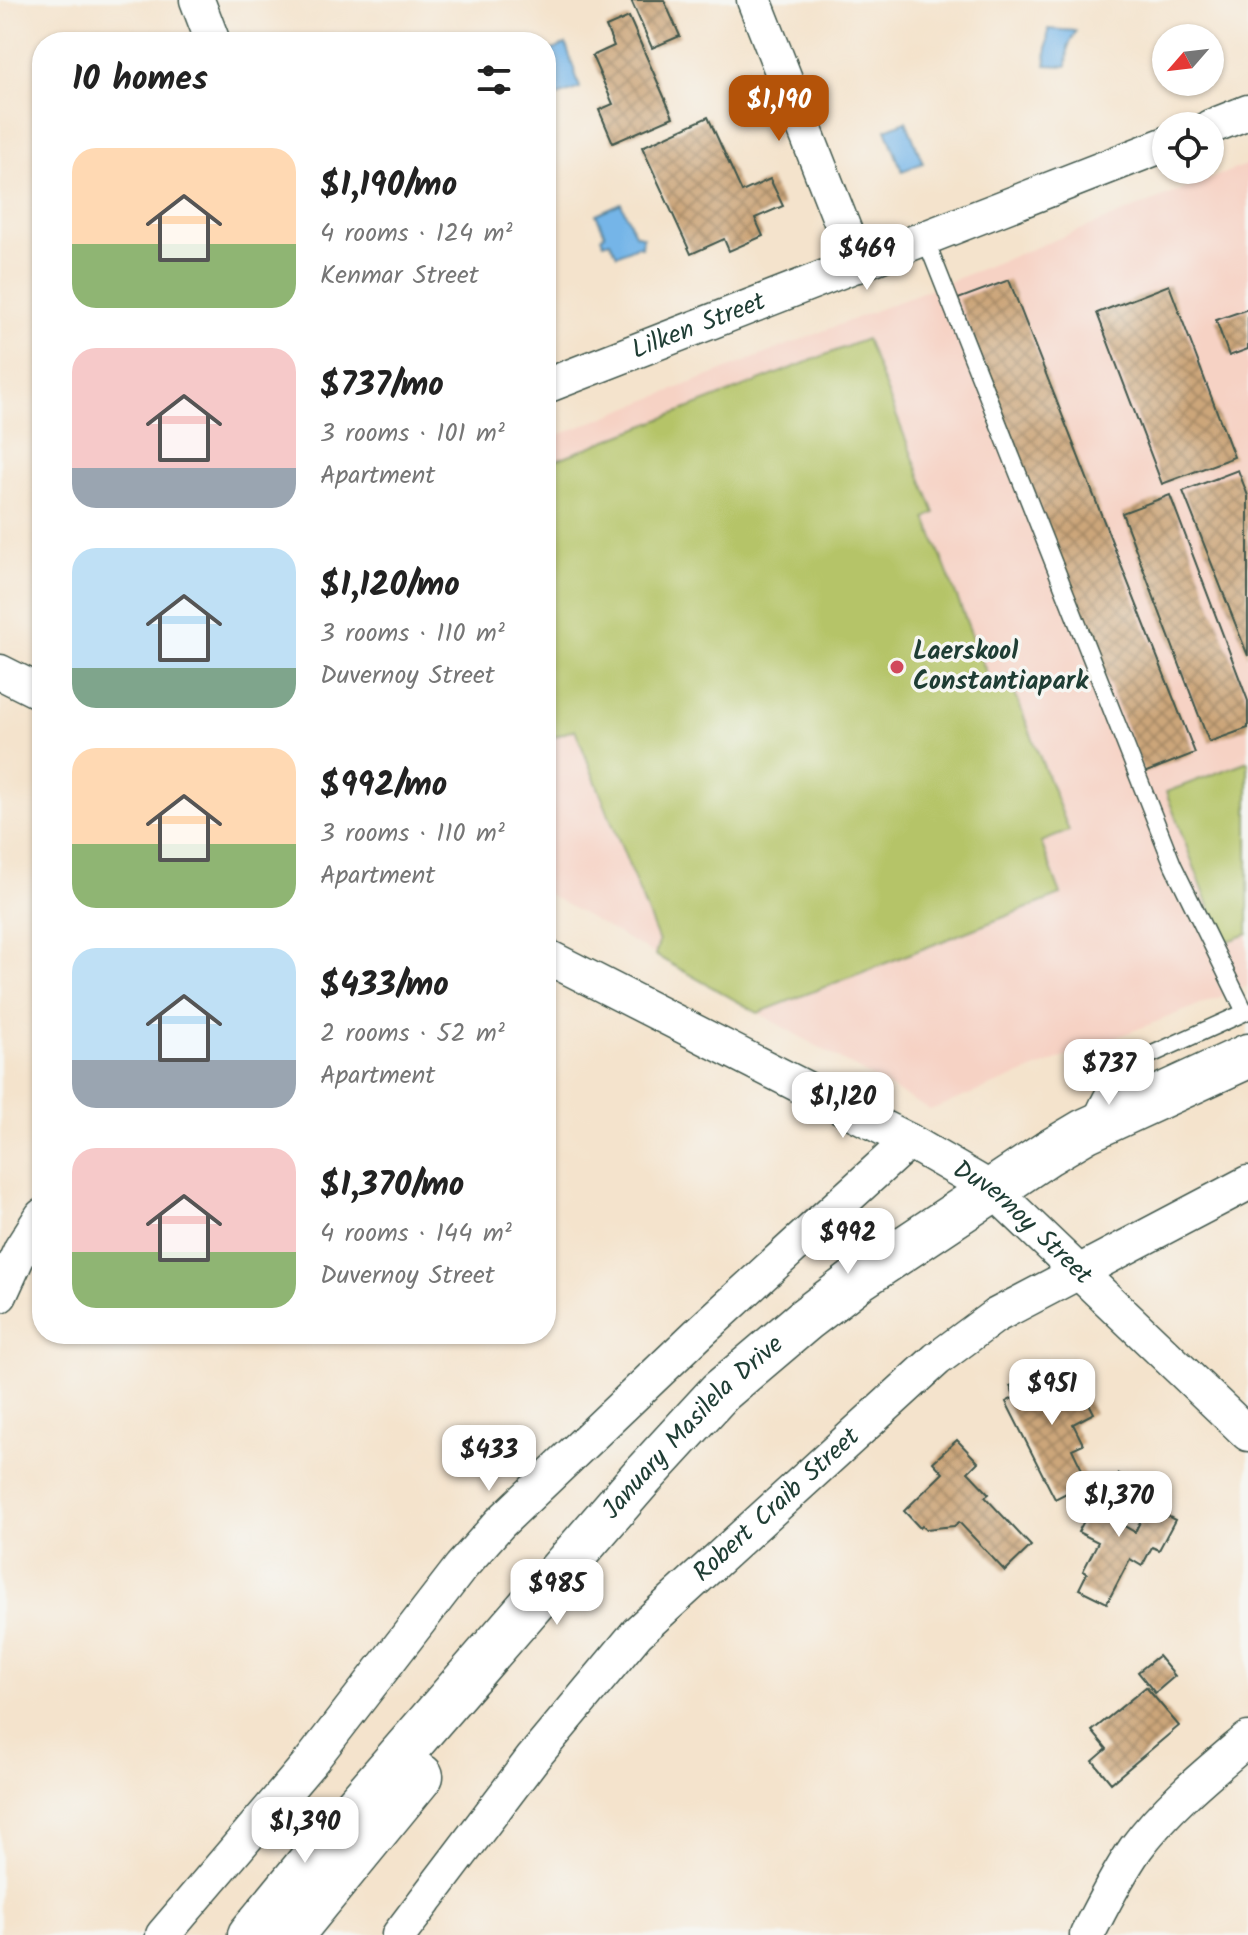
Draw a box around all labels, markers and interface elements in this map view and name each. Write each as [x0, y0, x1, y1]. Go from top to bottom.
north arrow [1152, 24, 1224, 96]
map controls [1152, 24, 1224, 184]
text: 10 homes [72, 53, 208, 107]
icon: filters [472, 58, 516, 102]
pin: $1,190 [714, 75, 844, 143]
text: $1,190 [747, 80, 811, 122]
button: locate [1152, 112, 1224, 184]
text: $1,190/mo [320, 159, 457, 213]
icon: home [136, 180, 232, 276]
text: 4 rooms · 124 m² [320, 213, 512, 255]
pin: $469 [820, 224, 914, 292]
text: $469 [839, 229, 895, 271]
text: Kenmar Street [320, 255, 479, 297]
street label: Lilken Street [625, 281, 773, 372]
text: $737/mo [320, 359, 444, 413]
icon: home [136, 380, 232, 476]
text: 3 rooms · 101 m² [320, 413, 505, 455]
text: Apartment [320, 455, 435, 497]
text: $1,120/mo [320, 559, 460, 613]
icon: home [136, 580, 232, 676]
text: 3 rooms · 110 m² [320, 613, 505, 655]
place label: Laerskool Constantiapark [913, 631, 1089, 703]
text: Duvernoy Street [320, 655, 495, 697]
marker: Laerskool Constantiapark [888, 658, 906, 676]
text: $992/mo [320, 759, 447, 813]
icon: home [136, 780, 232, 876]
text: 3 rooms · 110 m² [320, 813, 505, 855]
text: Apartment [320, 855, 435, 897]
text: $433/mo [320, 959, 449, 1013]
icon: home [136, 980, 232, 1076]
text: 2 rooms · 52 m² [320, 1013, 505, 1055]
pin: $737 [1062, 1039, 1156, 1107]
text: $737 [1082, 1044, 1136, 1086]
text: Apartment [320, 1055, 435, 1097]
pin: $1,120 [778, 1072, 908, 1140]
text: $1,120 [810, 1077, 876, 1119]
street label: Duvernoy Street [944, 1150, 1103, 1296]
text: $1,370/mo [320, 1159, 464, 1213]
icon: home [136, 1180, 232, 1276]
pin: $992 [801, 1208, 895, 1276]
text: 4 rooms · 144 m² [320, 1213, 512, 1255]
text: $992 [820, 1213, 876, 1255]
text: Duvernoy Street [320, 1255, 495, 1297]
street label: January Masilela Drive [592, 1325, 794, 1530]
pin: $951 [1005, 1359, 1099, 1427]
text: $951 [1027, 1364, 1077, 1406]
street label: Robert Craib Street [684, 1417, 871, 1593]
pin: $433 [442, 1425, 536, 1493]
text: $433 [460, 1430, 518, 1472]
pin: $1,370 [1054, 1471, 1184, 1539]
text: $1,370 [1084, 1476, 1154, 1518]
pin: $985 [510, 1559, 604, 1627]
text: $985 [528, 1564, 586, 1606]
pin: $1,390 [240, 1797, 370, 1865]
text: $1,390 [270, 1802, 340, 1844]

